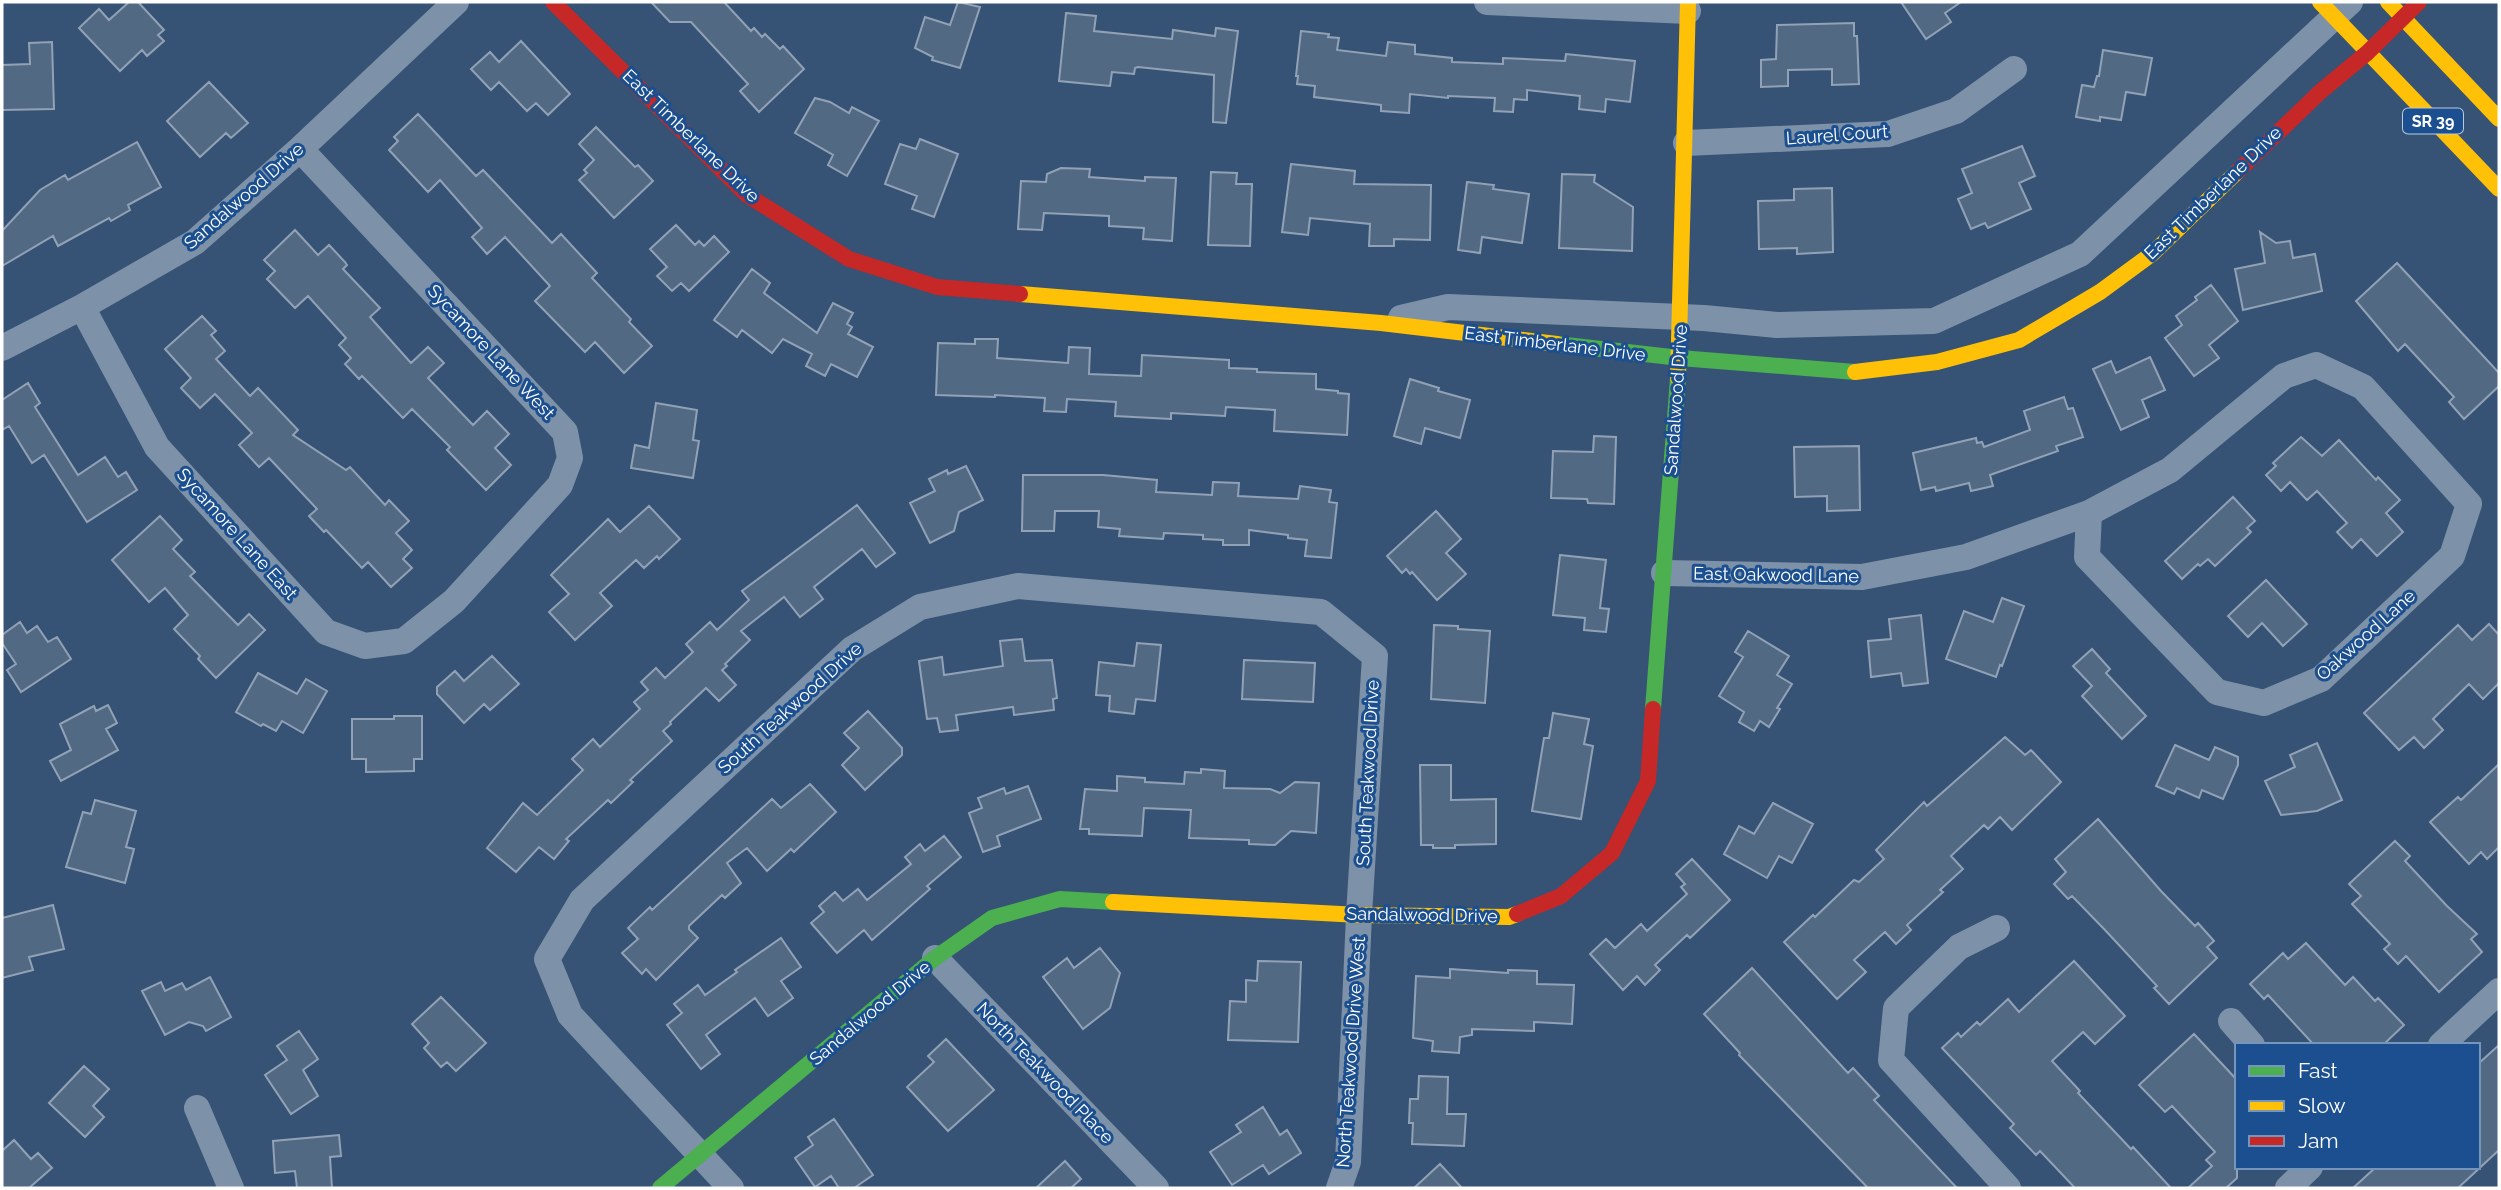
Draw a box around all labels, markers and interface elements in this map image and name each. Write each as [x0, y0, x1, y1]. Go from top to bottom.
street label: East Timberlane Drive [619, 65, 764, 207]
road number: SR 39 [2403, 108, 2463, 134]
street label: Laurel Court [1785, 120, 1889, 149]
street label: East Timberlane Drive [2140, 121, 2286, 263]
street label: Sandalwood Drive [180, 138, 308, 253]
street label: Sycamore Lane West [424, 280, 559, 423]
street label: East Timberlane Drive [1463, 322, 1647, 365]
street label: Sandalwood Drive [1660, 323, 1691, 476]
street label: Sycamore Lane East [173, 464, 302, 604]
street label: East Oakwood Lane [1693, 563, 1859, 586]
street label: Oakwood Lane [2312, 584, 2420, 684]
street label: South Teakwood Drive [713, 637, 866, 778]
street label: South Teakwood Drive [1352, 679, 1383, 867]
street label: Sandalwood Drive [1346, 903, 1498, 926]
street label: North Teakwood Drive West [1332, 936, 1369, 1168]
street label: Sandalwood Drive [805, 956, 935, 1069]
street label: North Teakwood Place [973, 998, 1119, 1148]
legend [2235, 1043, 2480, 1169]
text: Fast [2298, 1058, 2338, 1083]
text: Slow [2298, 1093, 2346, 1118]
text: Jam [2298, 1128, 2339, 1153]

